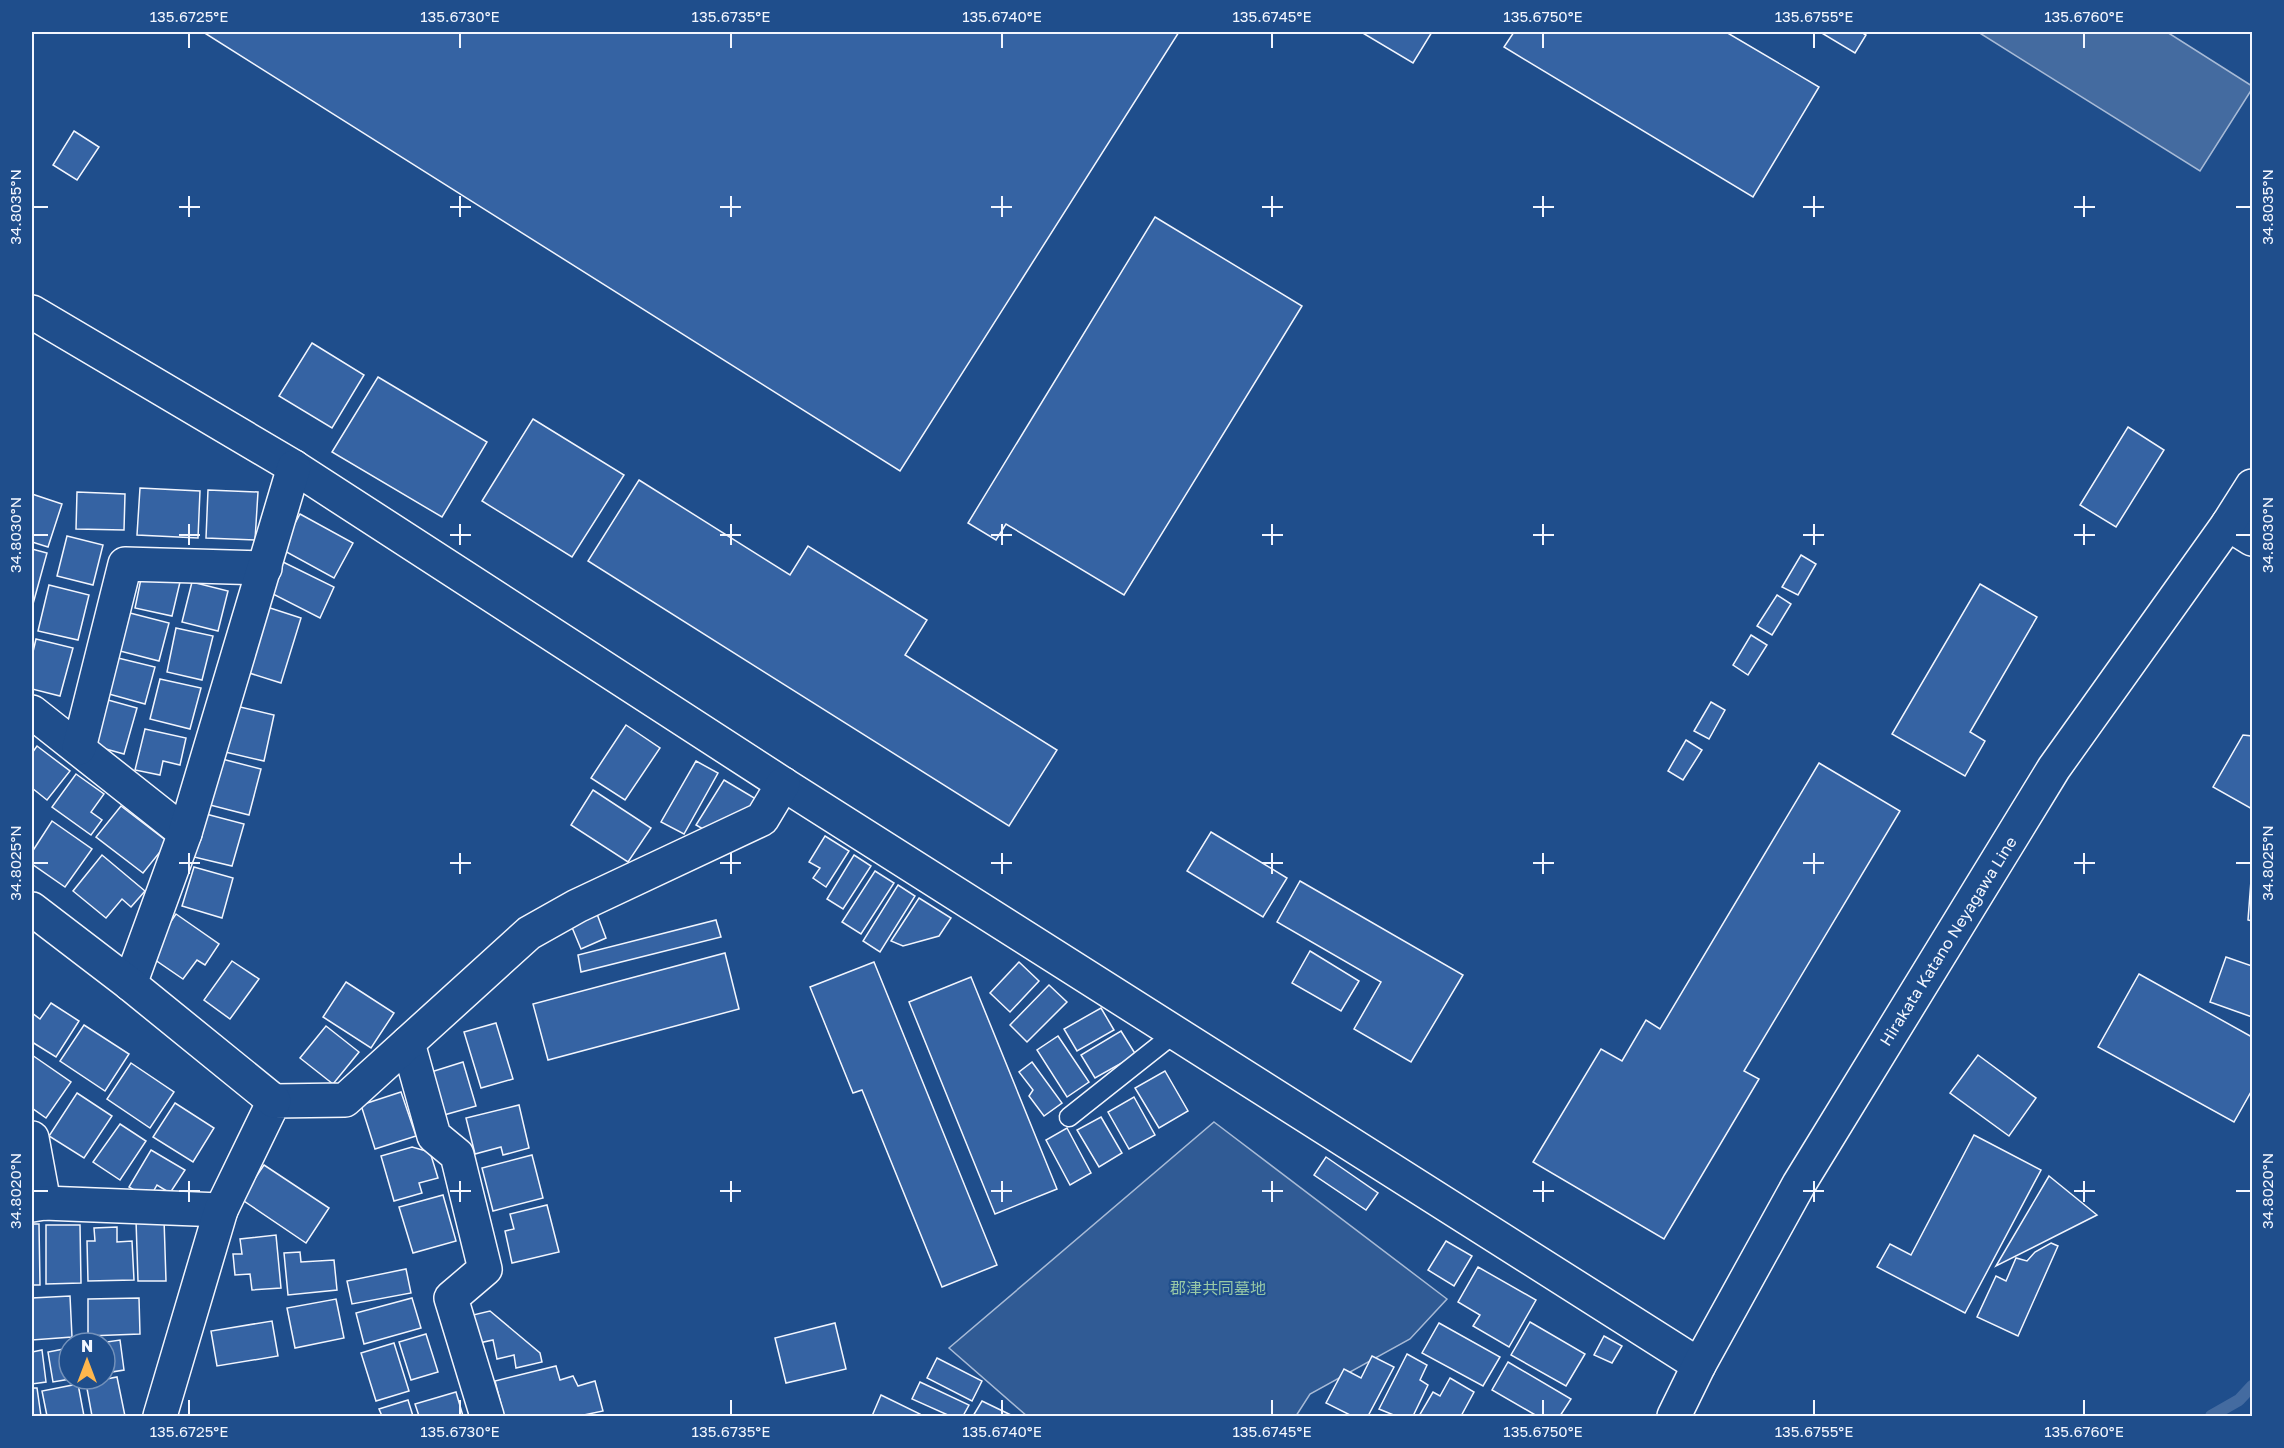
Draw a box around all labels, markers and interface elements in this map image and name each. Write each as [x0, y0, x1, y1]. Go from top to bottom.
text: 135.6725°E [150, 7, 228, 25]
text: 135.6730°E [420, 7, 500, 25]
text: 135.6735°E [692, 7, 770, 25]
text: 135.6740°E [962, 7, 1042, 25]
text: 135.6745°E [1232, 7, 1312, 25]
text: 135.6750°E [1503, 7, 1583, 25]
text: 135.6755°E [1775, 7, 1853, 25]
text: 135.6760°E [2044, 7, 2124, 25]
text: 34.8035°N [6, 169, 24, 245]
text: 34.8035°N [2258, 169, 2276, 245]
text: 34.8030°N [6, 497, 24, 573]
text: 34.8030°N [2258, 497, 2276, 573]
text: 34.8025°N [6, 825, 24, 901]
text: 34.8025°N [2258, 825, 2276, 901]
street label: Hirakata Katano Neyagawa Line [1875, 833, 2021, 1049]
text: 34.8020°N [6, 1153, 24, 1229]
text: 34.8020°N [2258, 1153, 2276, 1229]
park label: 郡津共同墓地 [1170, 1278, 1266, 1298]
north arrow [57, 1331, 117, 1391]
text: N [81, 1336, 93, 1356]
text: 135.6725°E [150, 1422, 228, 1440]
text: 135.6730°E [420, 1422, 500, 1440]
text: 135.6735°E [692, 1422, 770, 1440]
text: 135.6740°E [962, 1422, 1042, 1440]
text: 135.6745°E [1232, 1422, 1312, 1440]
text: 135.6750°E [1503, 1422, 1583, 1440]
text: 135.6755°E [1775, 1422, 1853, 1440]
text: 135.6760°E [2044, 1422, 2124, 1440]

